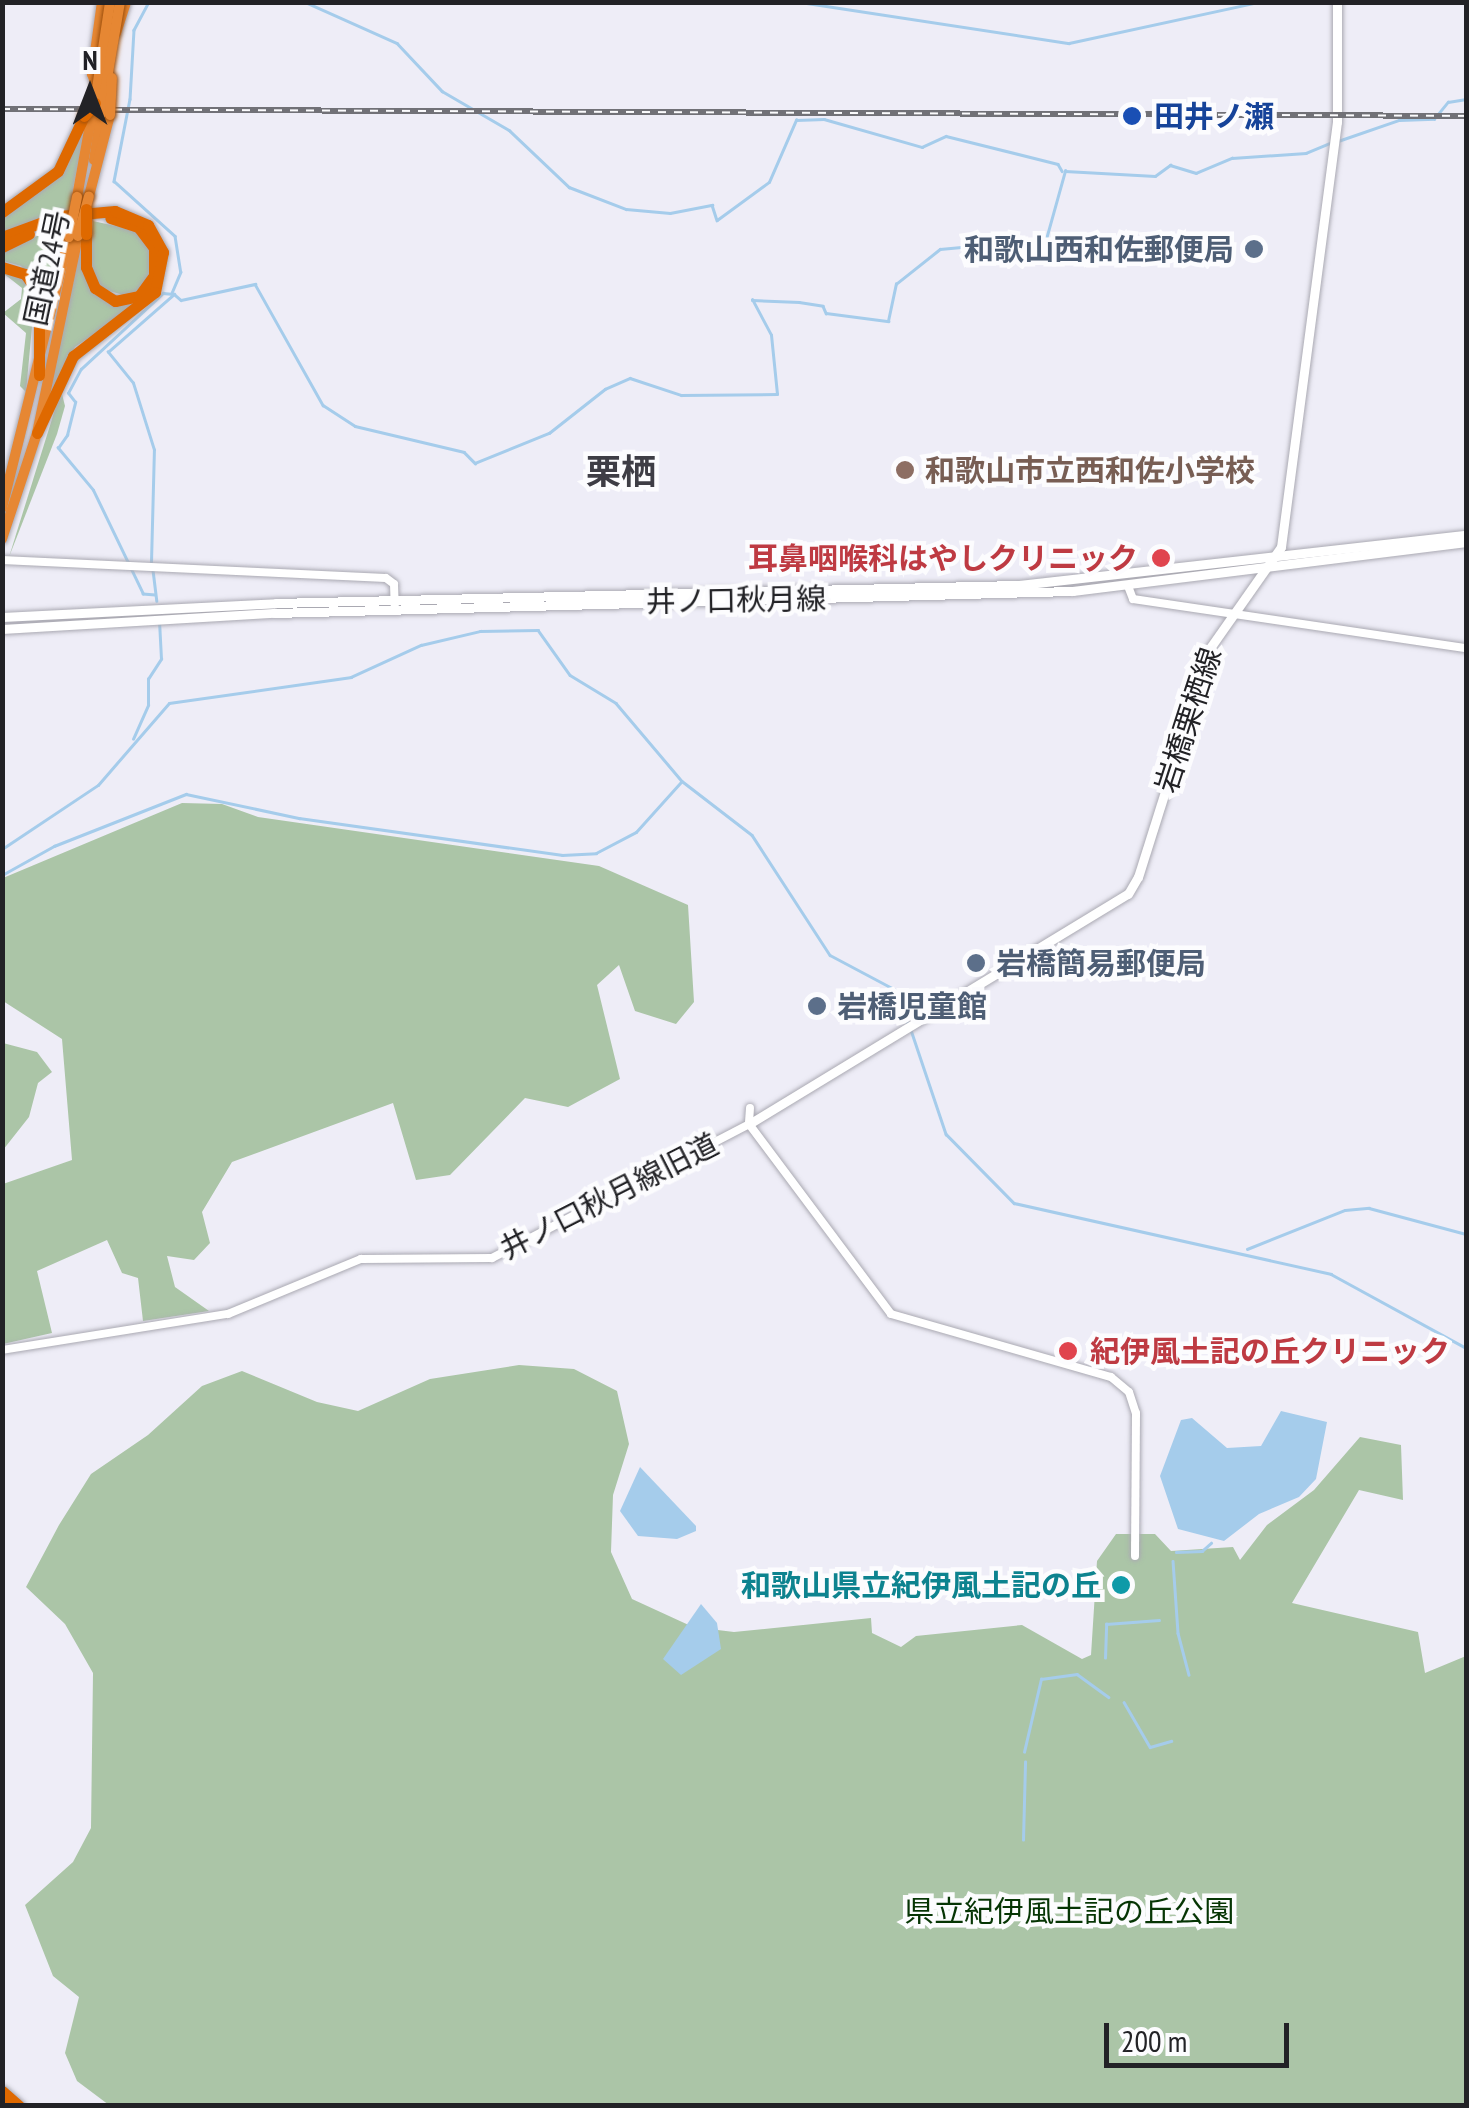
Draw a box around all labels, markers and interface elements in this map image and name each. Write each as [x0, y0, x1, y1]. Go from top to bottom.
north arrow [40, 40, 140, 140]
text: N [82, 41, 98, 78]
place label: 田井ノ瀬 [1154, 98, 1274, 134]
marker: 田井ノ瀬 [1119, 103, 1145, 129]
street label: 国道24号 [17, 207, 77, 329]
place label: 和歌山西和佐郵便局 [964, 231, 1234, 267]
marker: 和歌山西和佐郵便局 [1243, 238, 1265, 260]
district label: 栗栖 [586, 450, 656, 492]
place label: 和歌山市立西和佐小学校 [925, 452, 1255, 488]
marker: 和歌山市立西和佐小学校 [894, 459, 916, 481]
place label: 耳鼻咽喉科はやしクリニック [748, 540, 1138, 576]
marker: 耳鼻咽喉科はやしクリニック [1148, 545, 1174, 571]
street label: 井ノ口秋月線 [646, 580, 826, 620]
street label: 岩橋栗栖線 [1148, 643, 1228, 797]
place label: 岩橋簡易郵便局 [996, 945, 1206, 981]
marker: 岩橋簡易郵便局 [965, 952, 987, 974]
place label: 岩橋児童館 [837, 988, 987, 1024]
marker: 岩橋児童館 [806, 995, 828, 1017]
street label: 井ノ口秋月線旧道 [494, 1125, 724, 1267]
place label: 紀伊風土記の丘クリニック [1090, 1333, 1450, 1369]
marker: 紀伊風土記の丘クリニック [1055, 1338, 1081, 1364]
place label: 和歌山県立紀伊風土記の丘 [741, 1567, 1101, 1603]
marker: 和歌山県立紀伊風土記の丘 [1110, 1574, 1132, 1596]
park label: 県立紀伊風土記の丘公園 [904, 1893, 1234, 1929]
scale bar [1109, 2003, 1294, 2065]
text: 200 m [1121, 2021, 1187, 2060]

